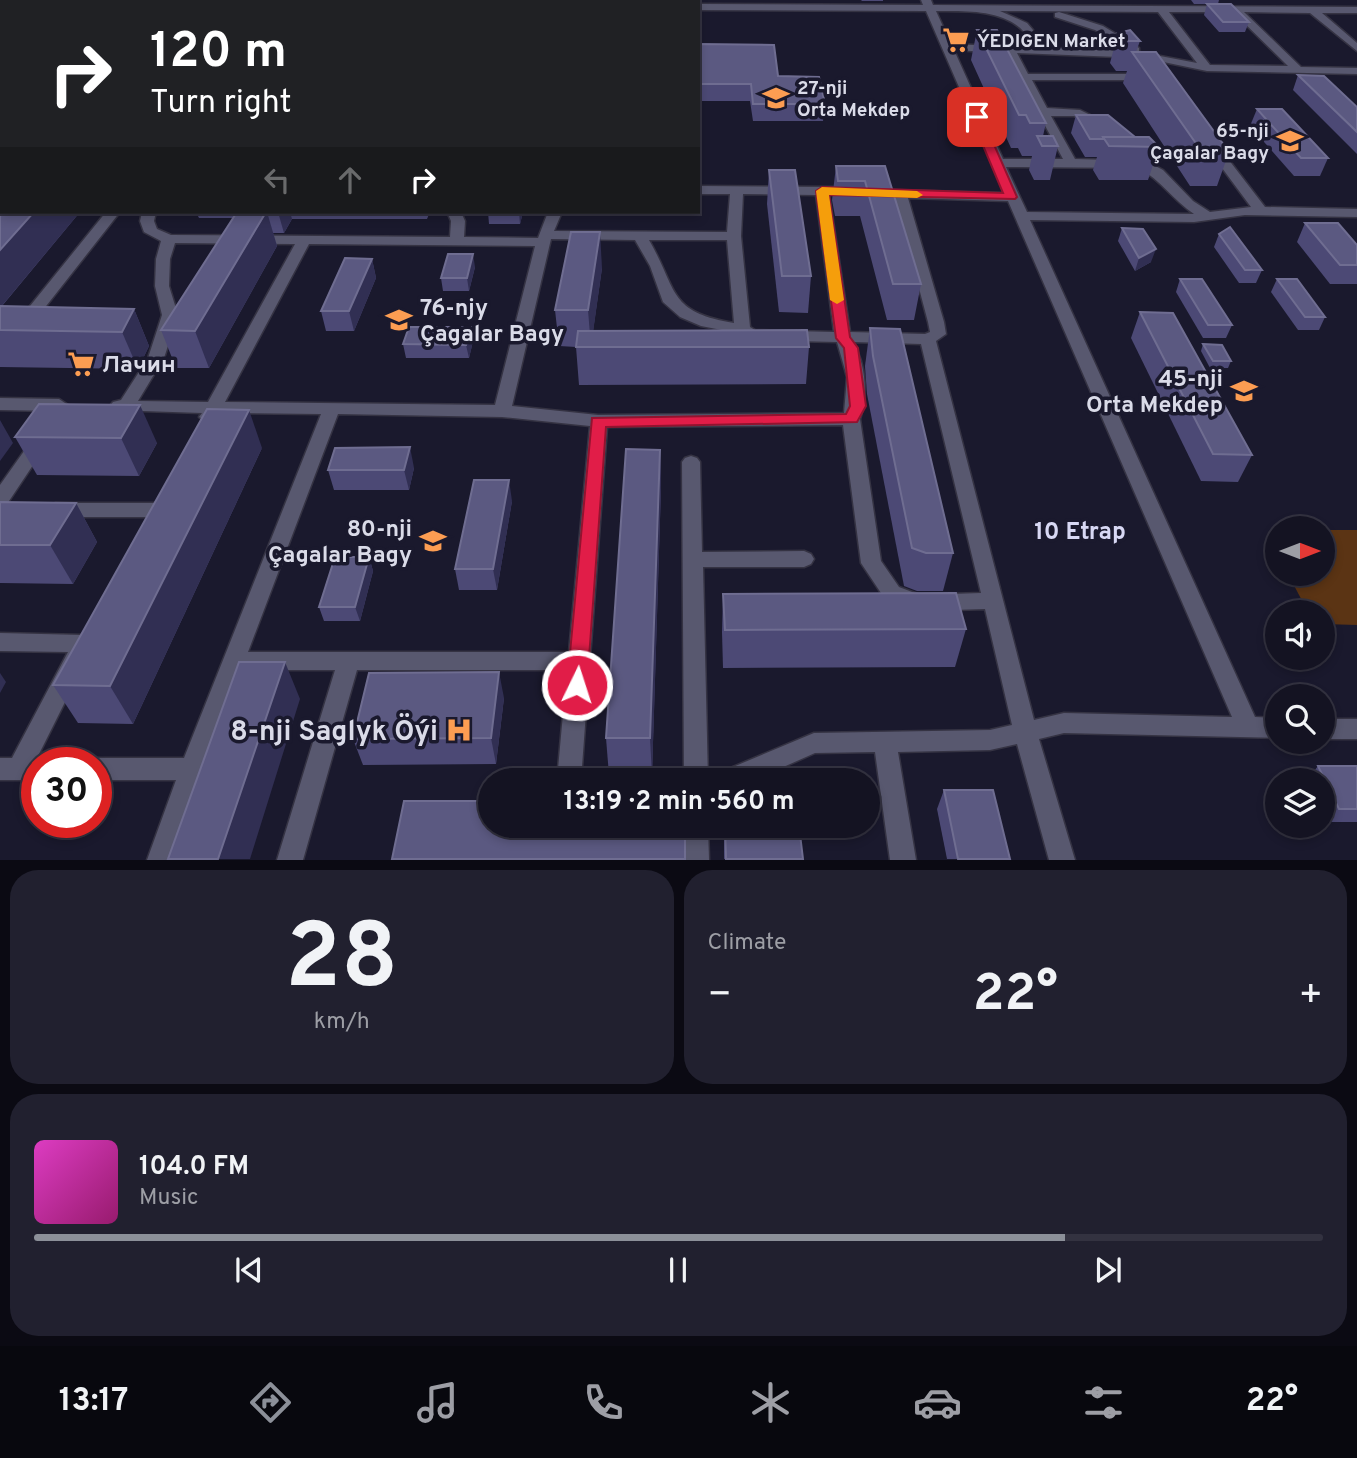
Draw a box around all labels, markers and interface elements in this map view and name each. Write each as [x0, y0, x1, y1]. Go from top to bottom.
text: 120 m [150, 23, 287, 85]
supermarket icon: ÝEDIGEN Market [941, 25, 971, 55]
icon: right [35, 28, 126, 119]
place label: ÝEDIGEN Market [977, 29, 1126, 54]
place label: 27-nji Orta Mekdep [797, 77, 910, 123]
school or university icon: 27-nji Orta Mekdep [761, 83, 791, 113]
text: Turn right [150, 84, 292, 124]
pin [947, 87, 1007, 147]
icon: arrive [958, 98, 996, 136]
place label: 65-nji Çagalar Bagy [1150, 120, 1269, 166]
school or university icon: 65-nji Çagalar Bagy [1275, 126, 1305, 156]
icon: left [258, 161, 296, 199]
icon: ahead [331, 161, 369, 199]
icon: right [404, 161, 442, 199]
place label: 76-njy Çagalar Bagy [420, 295, 564, 350]
school or university icon: 76-njy Çagalar Bagy [384, 305, 414, 335]
supermarket icon: Лачин [66, 349, 96, 379]
place label: Лачин [102, 352, 176, 381]
place label: 45-nji Orta Mekdep [1086, 366, 1223, 421]
school or university icon: 45-nji Orta Mekdep [1229, 376, 1259, 406]
place label: 80-nji Çagalar Bagy [268, 516, 412, 571]
north arrow [1265, 516, 1335, 586]
map controls [1265, 516, 1335, 838]
district label: 10 Etrap [1034, 518, 1126, 548]
school or university icon: 80-nji Çagalar Bagy [418, 526, 448, 556]
button: sound [1265, 600, 1335, 670]
position arrow [540, 648, 614, 722]
button: search [1265, 684, 1335, 754]
place label: 8-nji Saglyk Öýi [230, 713, 438, 751]
hospital icon: 8-nji Saglyk Öýi [444, 715, 474, 745]
speed limit sign: 30 [21, 747, 112, 838]
button: layers [1265, 768, 1335, 838]
text: 13:19 · 2 min · 560 m [564, 786, 794, 819]
text: 28 [285, 905, 398, 1020]
text: Climate [708, 929, 786, 958]
text: 22° [973, 963, 1058, 1029]
text: − [708, 972, 732, 1021]
text: + [1298, 972, 1323, 1021]
text: km/h [314, 1008, 370, 1037]
text: 104.0 FM [139, 1151, 249, 1184]
text: Music [139, 1184, 199, 1213]
icon: previous [230, 1251, 268, 1289]
icon: pause [659, 1251, 697, 1289]
icon: next [1089, 1251, 1127, 1289]
icon: directions [246, 1378, 295, 1427]
icon: music [413, 1378, 462, 1427]
icon: phone [579, 1378, 628, 1427]
icon: climate [746, 1378, 795, 1427]
icon: car [913, 1378, 962, 1427]
icon: filters [1079, 1378, 1128, 1427]
text: 13:17 [59, 1382, 128, 1422]
text: 22° [1246, 1382, 1298, 1422]

